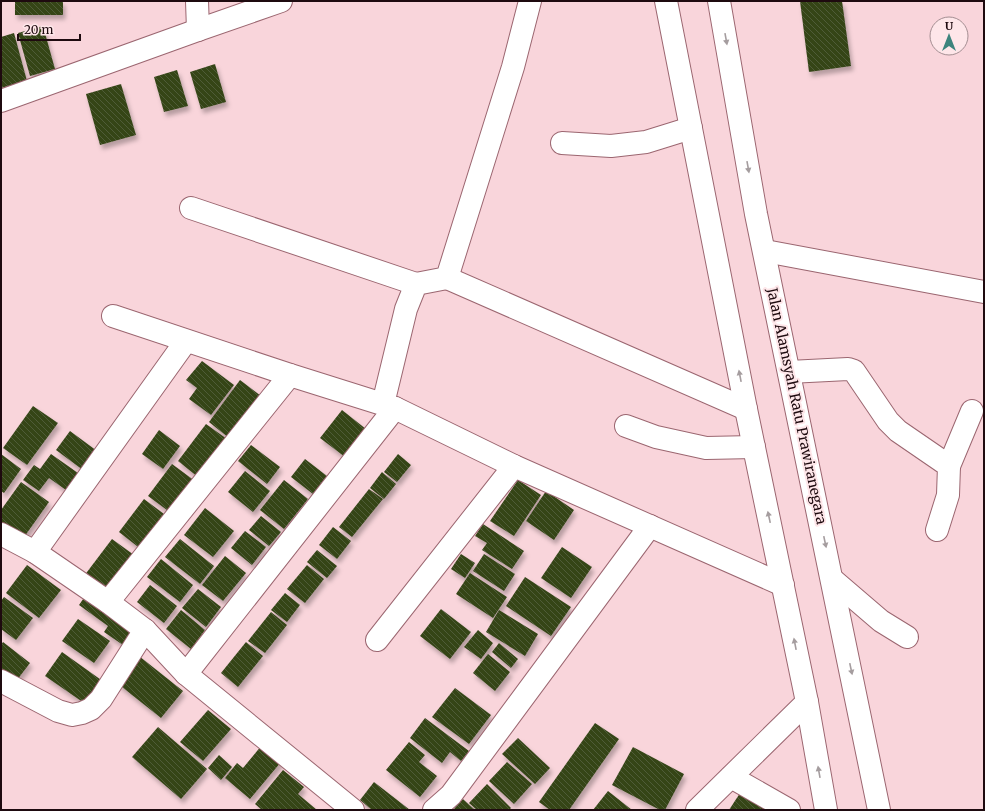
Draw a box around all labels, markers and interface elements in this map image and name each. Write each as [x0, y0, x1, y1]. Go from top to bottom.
scale bar [18, 16, 80, 42]
north arrow [929, 16, 969, 56]
text: U [945, 19, 954, 33]
text: 20 m [24, 22, 53, 37]
one-way arrow [723, 33, 729, 46]
one-way arrow [746, 161, 752, 174]
street label: Jalan Alamsyah Ratu Prawiranegara [763, 285, 831, 526]
one-way arrow [736, 370, 742, 382]
one-way arrow [765, 510, 771, 523]
one-way arrow [822, 536, 828, 548]
one-way arrow [792, 638, 798, 650]
one-way arrow [848, 663, 854, 675]
one-way arrow [816, 766, 822, 778]

